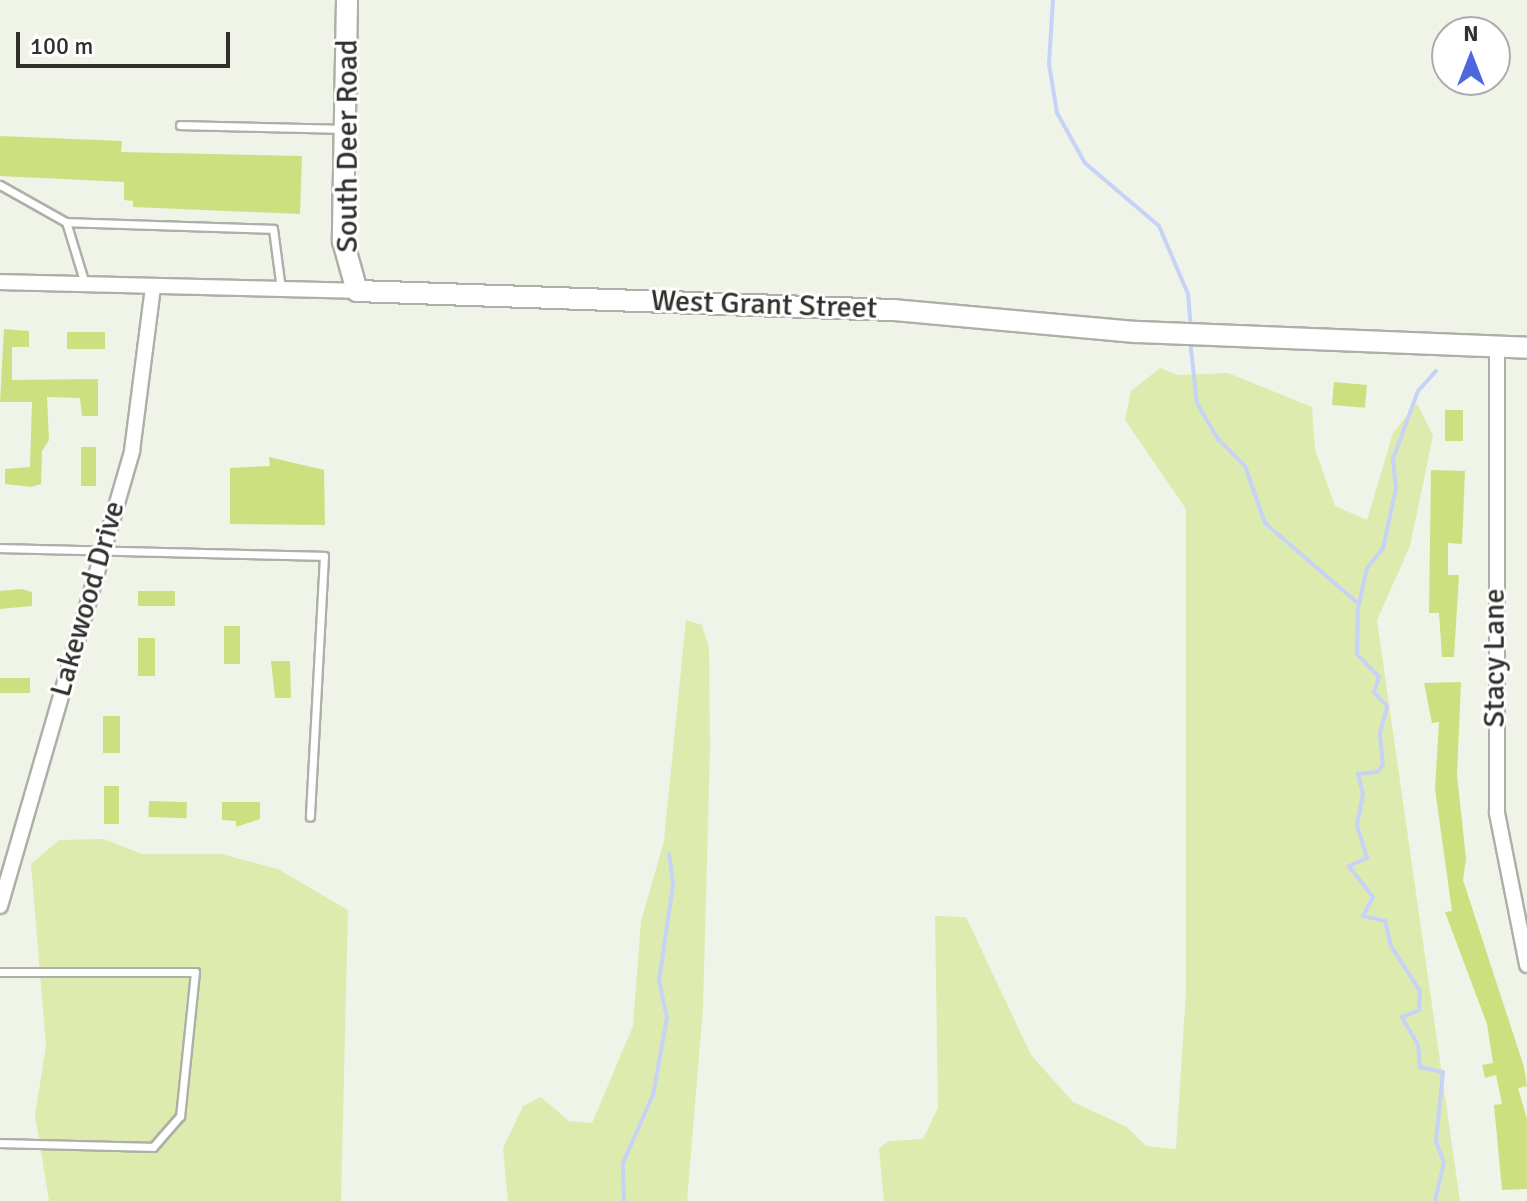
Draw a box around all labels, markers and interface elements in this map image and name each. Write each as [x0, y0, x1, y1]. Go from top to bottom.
scale bar [20, 16, 234, 66]
north arrow [1431, 16, 1511, 96]
text: N [1463, 20, 1479, 47]
text: 100 m [30, 31, 93, 61]
street label: South Deer Road [330, 39, 366, 253]
street label: West Grant Street [650, 283, 878, 327]
street label: Lakewood Drive [43, 497, 133, 701]
street label: Stacy Lane [1477, 589, 1513, 727]

